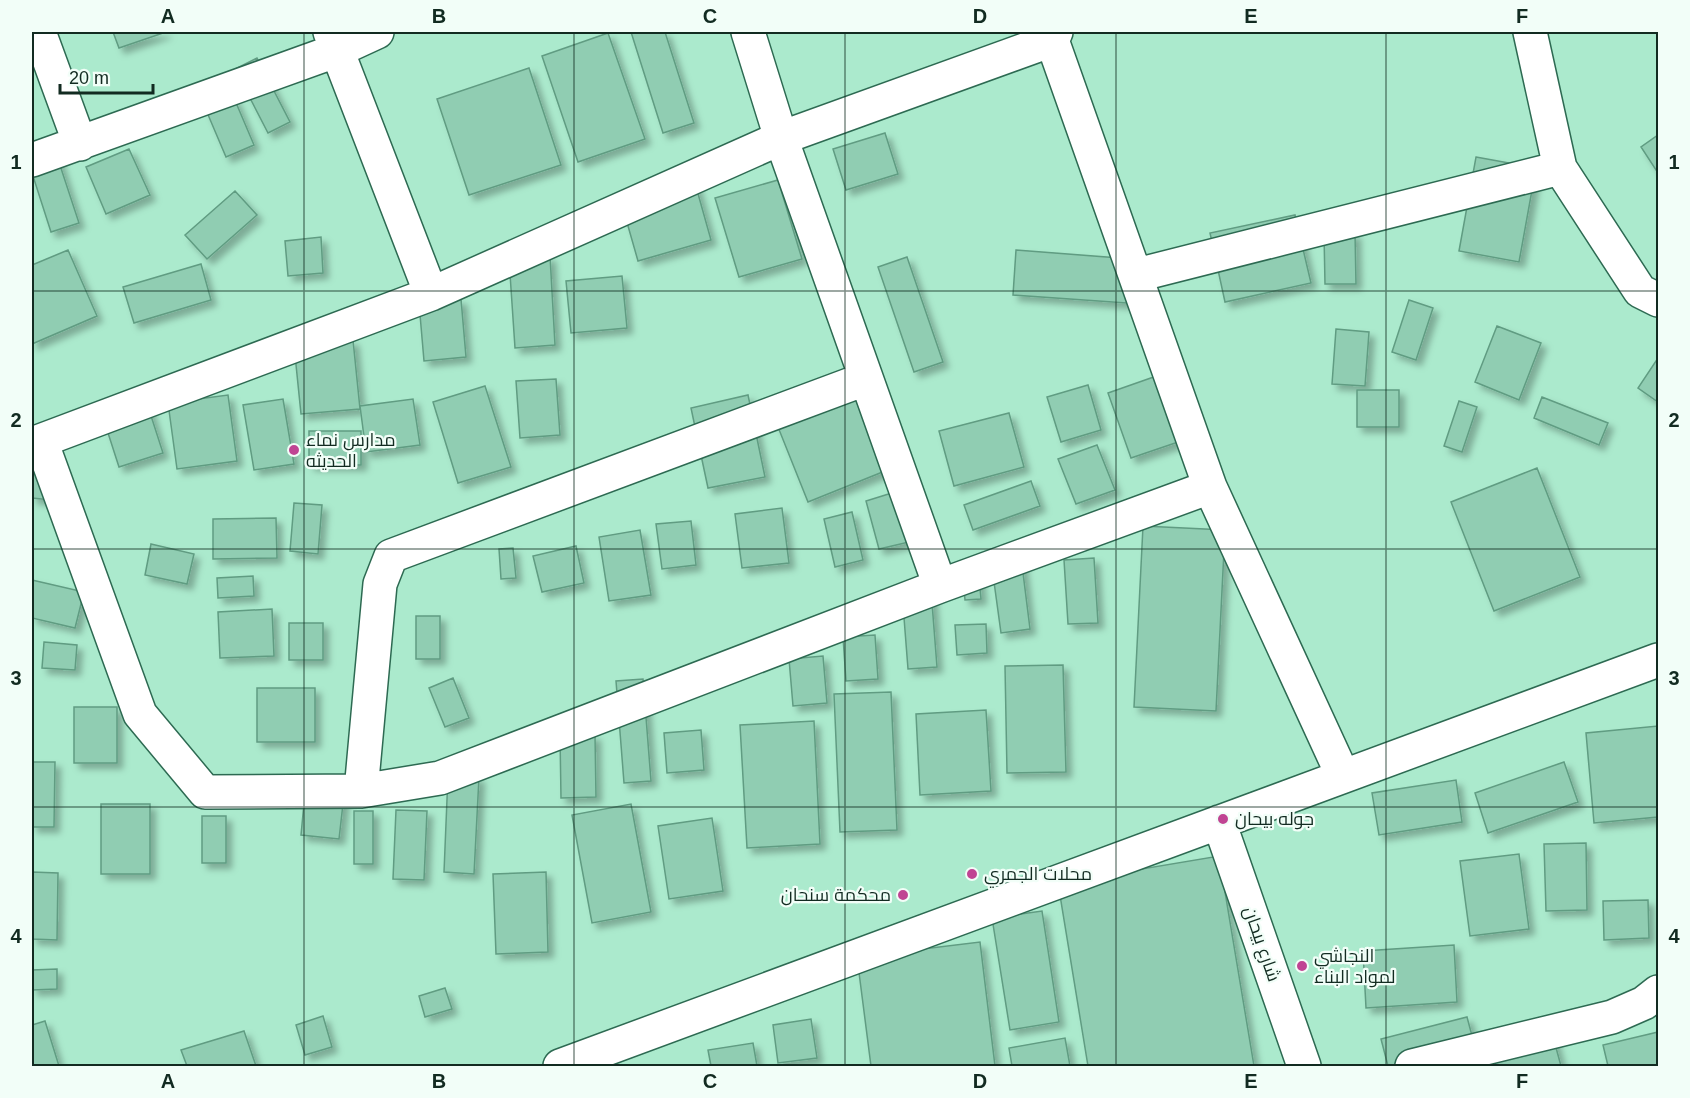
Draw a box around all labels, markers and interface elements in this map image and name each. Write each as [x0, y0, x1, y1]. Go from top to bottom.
text: A [161, 5, 175, 27]
text: B [432, 5, 446, 27]
text: C [703, 5, 717, 27]
text: D [973, 5, 987, 27]
text: E [1244, 5, 1258, 27]
text: F [1516, 5, 1528, 27]
scale bar [60, 57, 153, 95]
text: 20 m [69, 68, 109, 88]
text: 1 [10, 151, 22, 173]
text: 1 [1668, 151, 1680, 173]
text: 2 [10, 409, 22, 431]
text: 2 [1668, 409, 1680, 431]
place label: مدارس نماء الحديثه [306, 430, 396, 471]
marker: مدارس نماء الحديثه [287, 443, 301, 457]
text: 3 [10, 667, 22, 689]
text: 3 [1668, 667, 1680, 689]
place label: جوله بيحان [1235, 809, 1314, 830]
marker: جوله بيحان [1216, 812, 1230, 826]
place label: محلات الجمري [984, 864, 1092, 888]
marker: محلات الجمري [965, 867, 979, 881]
place label: محكمة سنحان [781, 885, 891, 906]
marker: محكمة سنحان [896, 888, 910, 902]
street label: شارع بيحان [1238, 904, 1284, 985]
text: 4 [10, 925, 22, 947]
text: 4 [1668, 925, 1680, 947]
place label: النجاشي لمواد البناء [1314, 946, 1396, 988]
marker: النجاشي لمواد البناء [1295, 959, 1309, 973]
text: A [161, 1070, 175, 1092]
text: B [432, 1070, 446, 1092]
text: C [703, 1070, 717, 1092]
text: D [973, 1070, 987, 1092]
text: E [1244, 1070, 1258, 1092]
text: F [1516, 1070, 1528, 1092]

